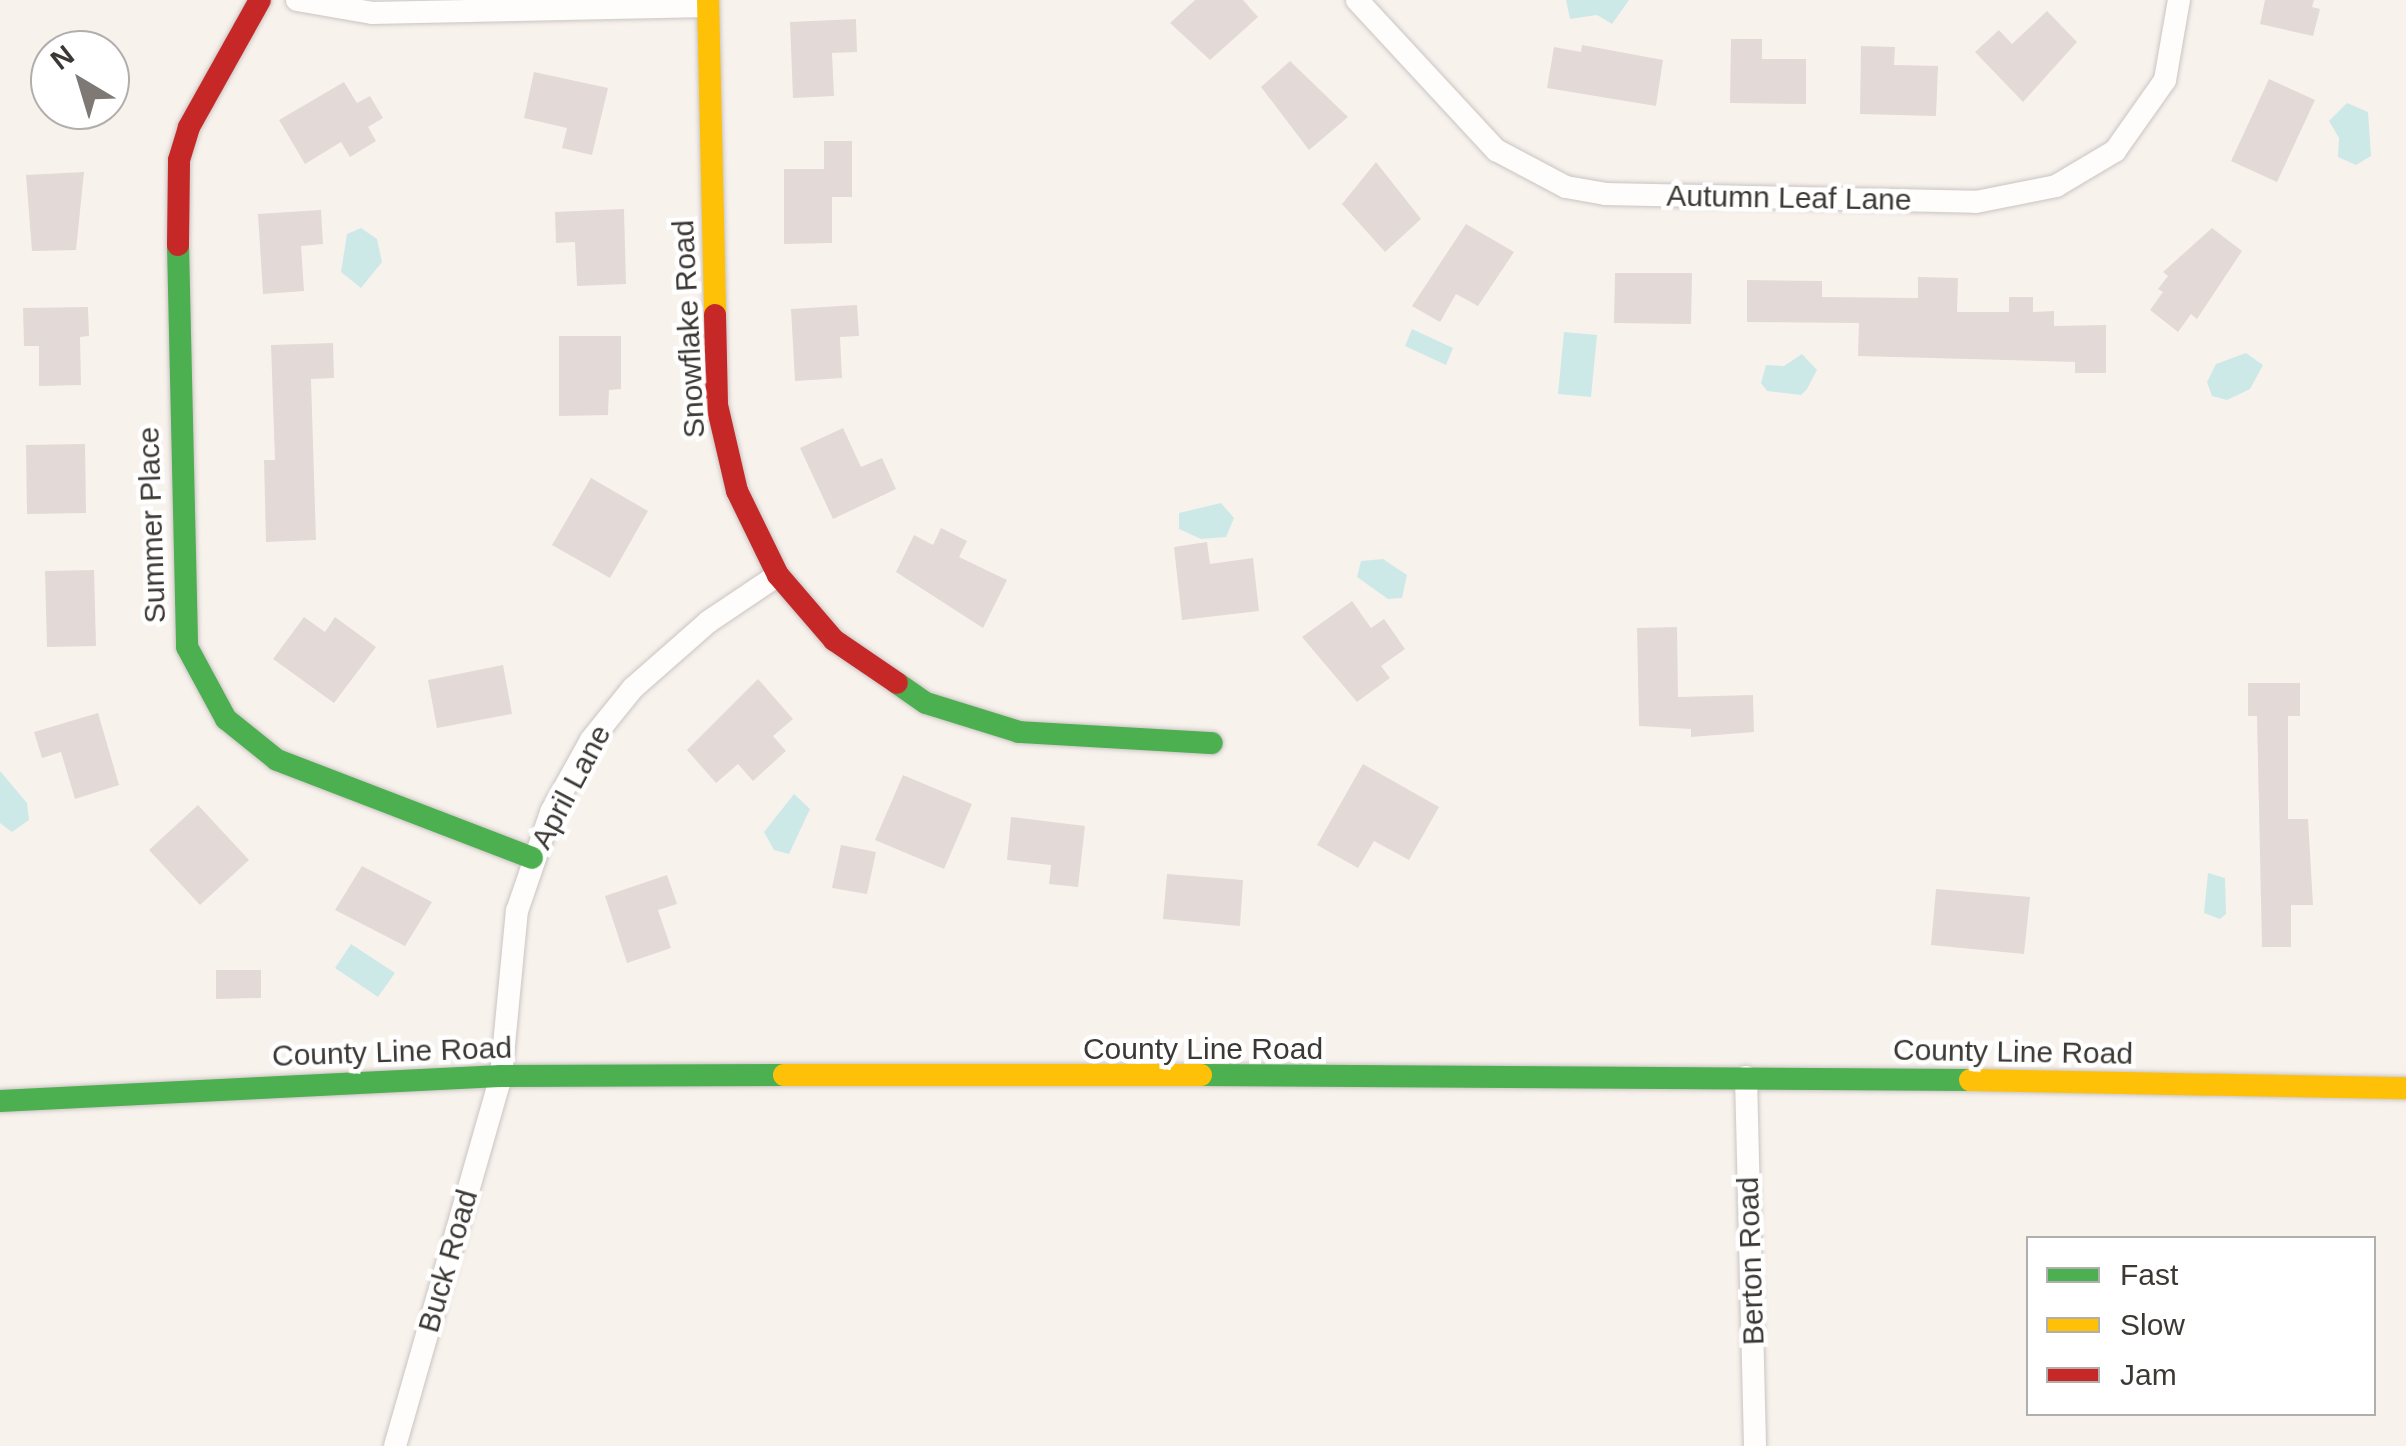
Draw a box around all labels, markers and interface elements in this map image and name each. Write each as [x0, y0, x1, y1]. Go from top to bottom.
north arrow [30, 30, 130, 130]
text: N [45, 39, 80, 76]
street label: Autumn Leaf Lane [1666, 178, 1912, 218]
street label: Snowflake Road [665, 219, 713, 439]
street label: Summer Place [131, 426, 173, 624]
street label: April Lane [523, 719, 619, 855]
street label: County Line Road [271, 1030, 513, 1074]
street label: County Line Road [1083, 1031, 1323, 1067]
street label: County Line Road [1893, 1032, 2133, 1072]
street label: Berton Road [1730, 1176, 1772, 1346]
street label: Buck Road [410, 1186, 486, 1336]
legend [2026, 1236, 2376, 1416]
text: Fast [2120, 1258, 2178, 1291]
text: Slow [2120, 1308, 2185, 1341]
text: Jam [2120, 1358, 2177, 1391]

